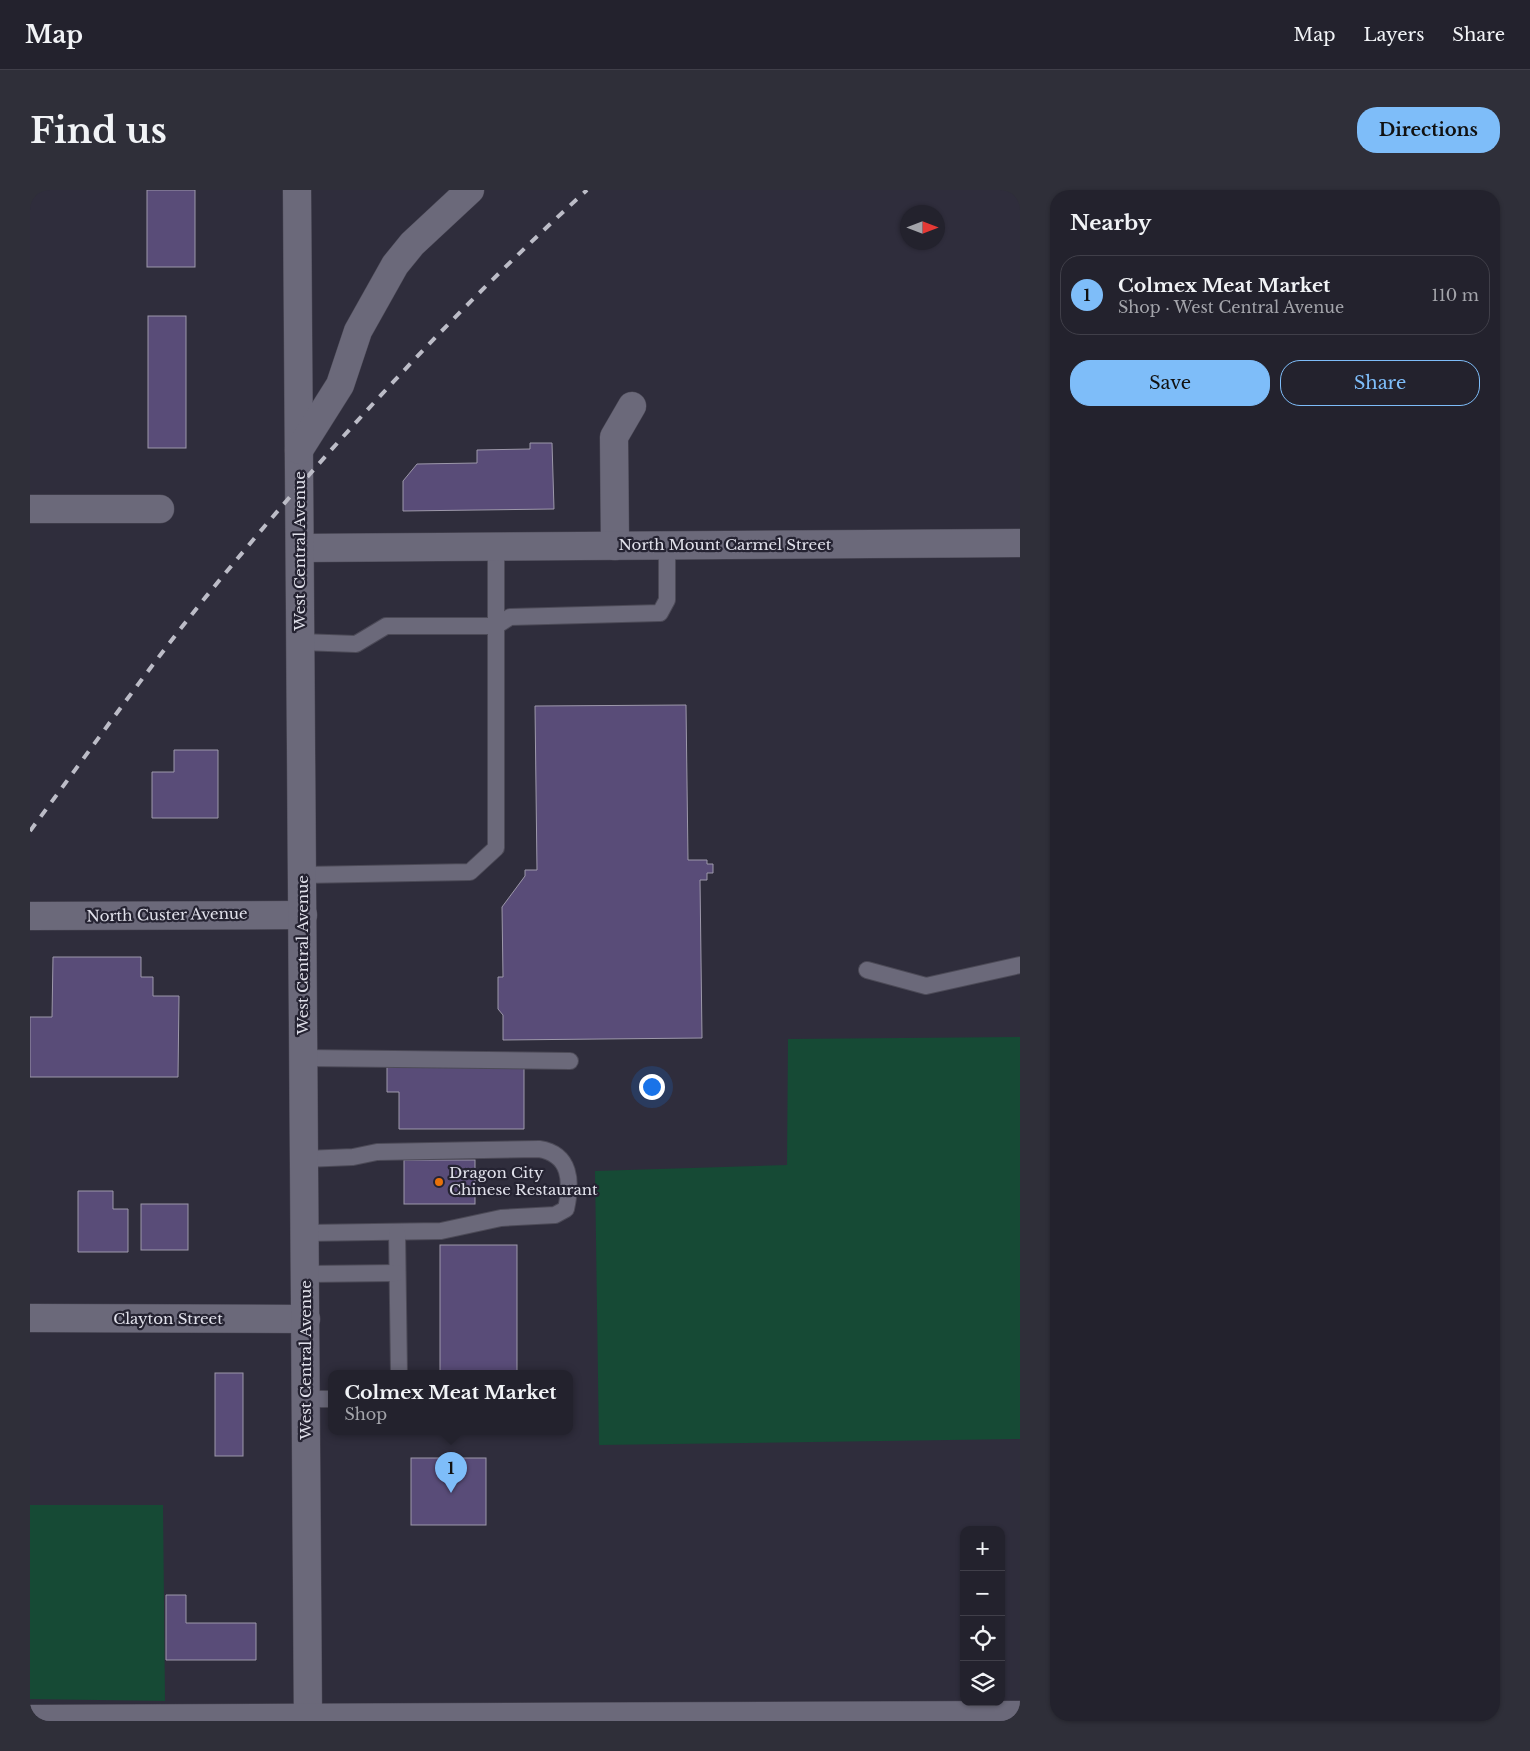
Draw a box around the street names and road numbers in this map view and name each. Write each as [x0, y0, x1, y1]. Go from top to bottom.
street label: West Central Avenue [290, 471, 309, 632]
street label: North Mount Carmel Street [619, 535, 832, 554]
street label: West Central Avenue [293, 875, 312, 1036]
street label: North Custer Avenue [86, 904, 248, 925]
street label: West Central Avenue [296, 1280, 315, 1441]
street label: Clayton Street [113, 1309, 223, 1328]

